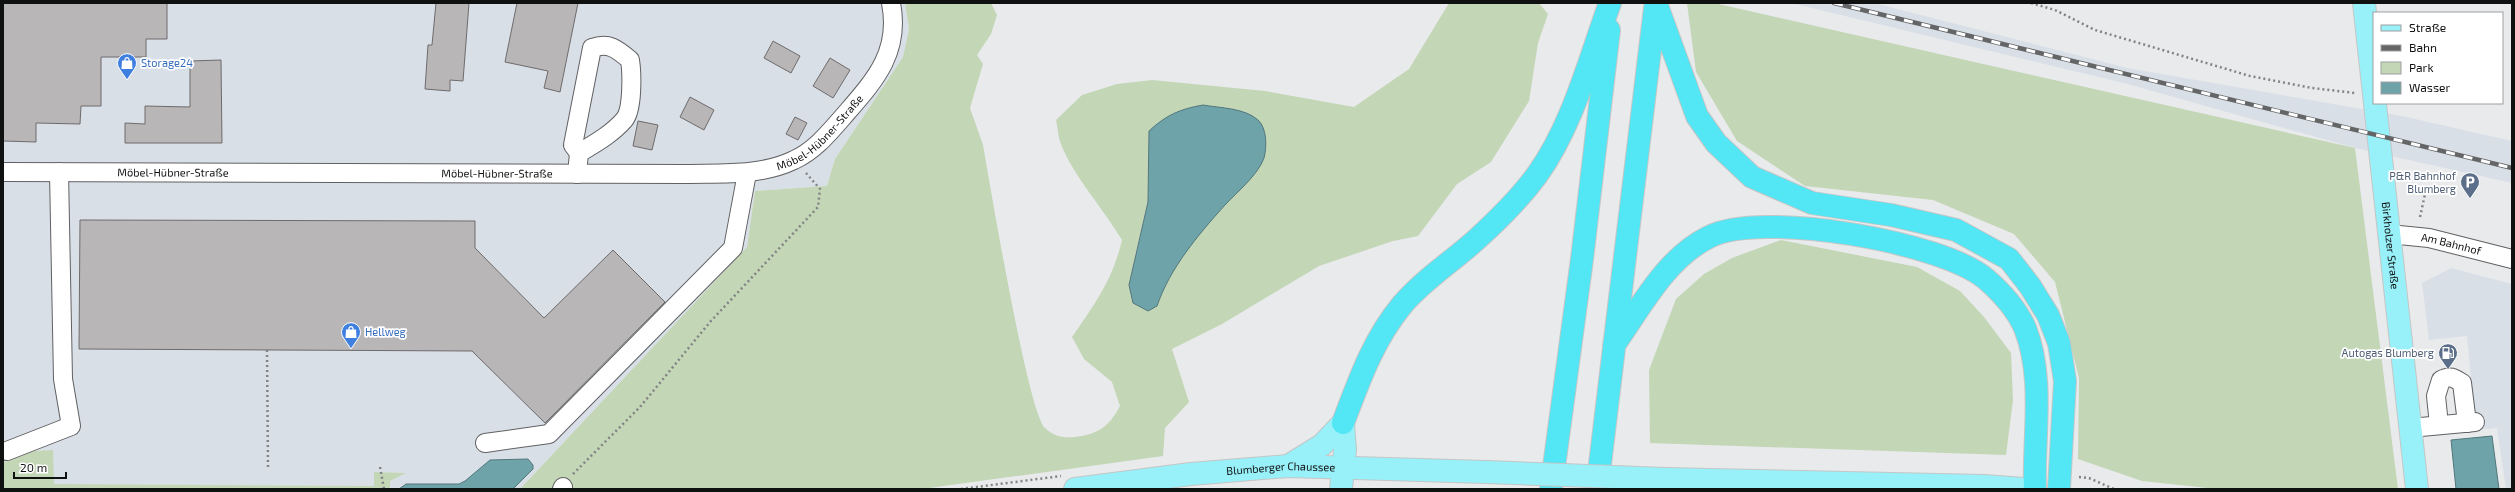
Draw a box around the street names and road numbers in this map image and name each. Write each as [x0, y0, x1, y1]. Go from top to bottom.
street label: Möbel-Hübner-Straße [775, 92, 865, 172]
street label: Möbel-Hübner-Straße [117, 165, 229, 179]
street label: Möbel-Hübner-Straße [441, 166, 553, 180]
street label: Birkholzer Straße [2380, 201, 2402, 290]
street label: Am Bahnhof [2421, 230, 2483, 257]
street label: Blumberger Chaussee [1226, 459, 1336, 477]

